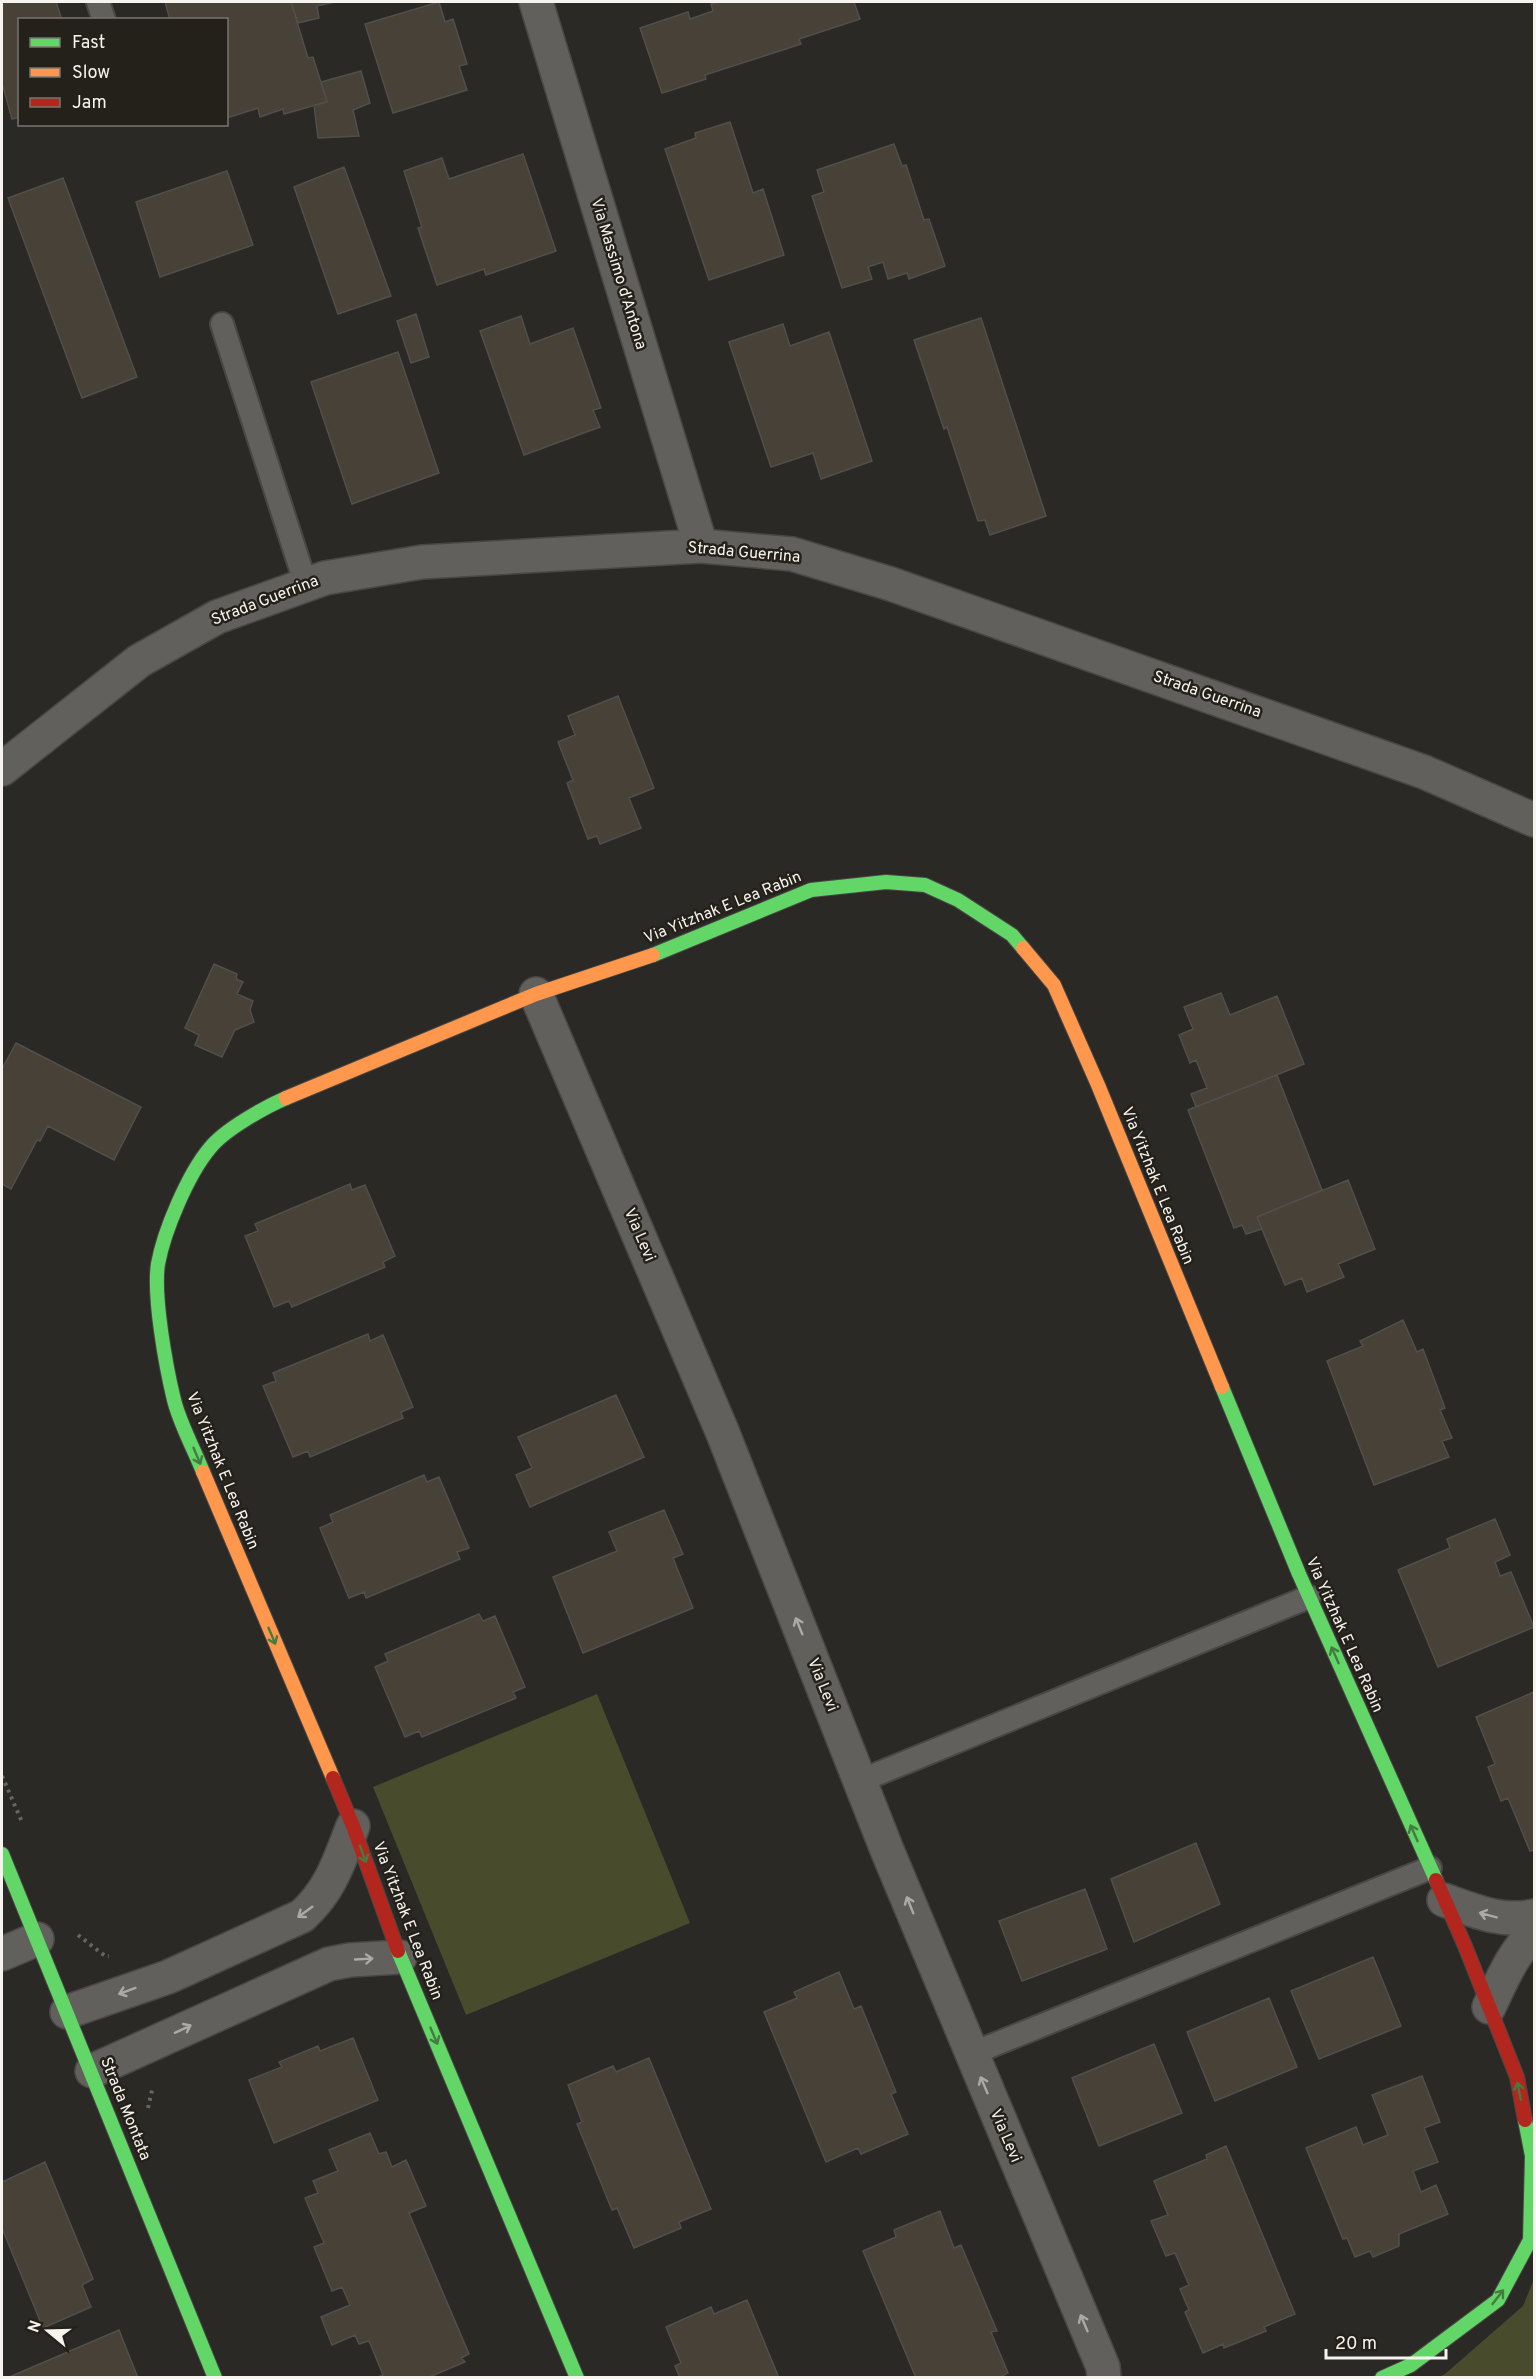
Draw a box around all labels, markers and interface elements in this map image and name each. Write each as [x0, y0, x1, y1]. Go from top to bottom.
legend [18, 18, 228, 126]
text: Fast [72, 32, 105, 55]
text: Slow [72, 62, 110, 85]
text: Jam [72, 92, 107, 115]
street label: Via Massimo d'Antona [585, 196, 651, 352]
street label: Strada Guerrina [687, 538, 801, 568]
street label: Strada Guerrina [209, 571, 321, 631]
street label: Strada Guerrina [1150, 667, 1264, 723]
street label: Via Yitzhak E Lea Rabin [641, 867, 805, 949]
street label: Via Yitzhak E Lea Rabin [1116, 1104, 1198, 1268]
street label: Via Levi [619, 1205, 659, 1265]
street label: Via Yitzhak E Lea Rabin [181, 1389, 263, 1553]
one-way arrow [192, 1447, 203, 1465]
street label: Via Yitzhak E Lea Rabin [1301, 1554, 1387, 1716]
one-way arrow [793, 1617, 804, 1636]
one-way arrow [267, 1626, 279, 1644]
one-way arrow [1328, 1646, 1339, 1664]
street label: Via Levi [802, 1655, 842, 1715]
one-way arrow [1408, 1824, 1419, 1843]
street label: Via Yitzhak E Lea Rabin [368, 1839, 446, 2003]
one-way arrow [359, 1845, 370, 1863]
one-way arrow [904, 1896, 915, 1915]
one-way arrow [297, 1905, 313, 1918]
one-way arrow [1479, 1909, 1498, 1921]
one-way arrow [353, 1953, 373, 1964]
one-way arrow [118, 1986, 137, 1997]
one-way arrow [174, 2023, 192, 2034]
one-way arrow [429, 2027, 440, 2045]
street label: Strada Montata [95, 2055, 155, 2163]
one-way arrow [978, 2077, 989, 2095]
one-way arrow [1513, 2082, 1524, 2101]
street label: Via Levi [985, 2106, 1025, 2166]
one-way arrow [1491, 2289, 1504, 2305]
north arrow [18, 2301, 78, 2361]
one-way arrow [1078, 2314, 1089, 2333]
text: N [24, 2318, 47, 2335]
scale bar [1326, 2322, 1446, 2360]
text: 20 m [1335, 2333, 1377, 2356]

